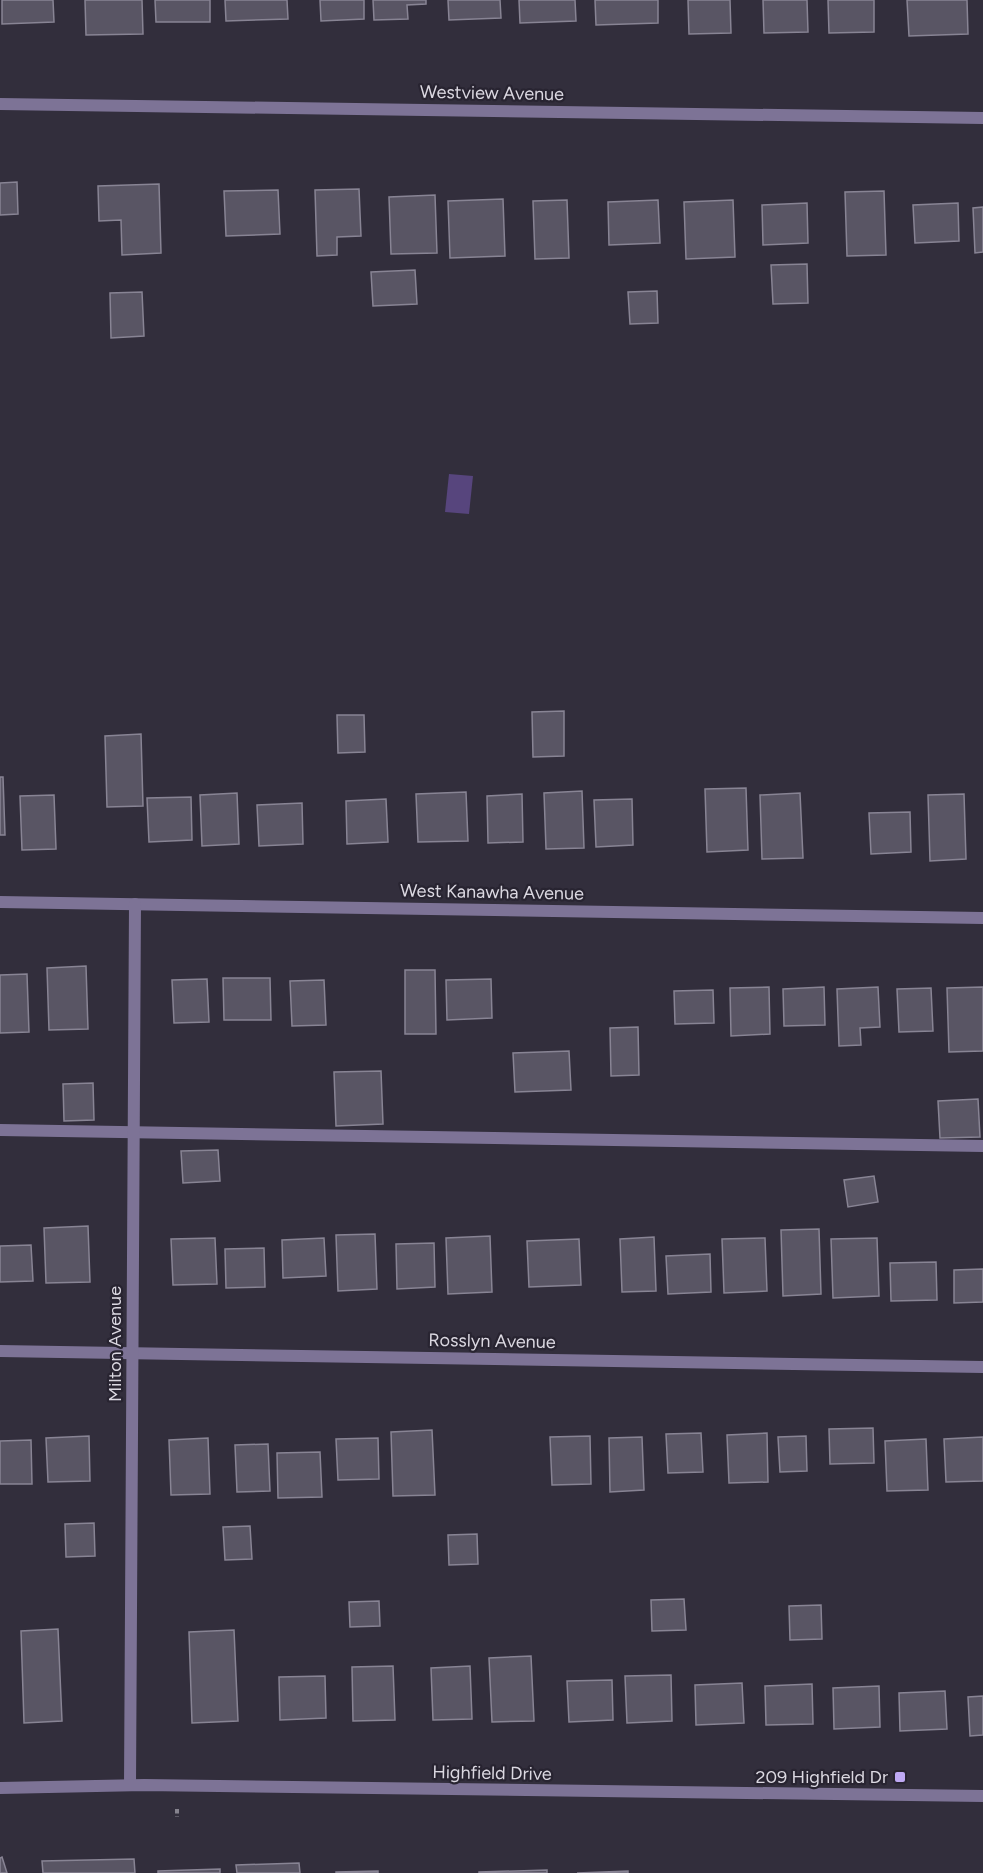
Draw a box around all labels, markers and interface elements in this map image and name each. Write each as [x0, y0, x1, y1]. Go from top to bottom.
street label: Westview Avenue [420, 81, 564, 105]
street label: West Kanawha Avenue [400, 879, 584, 905]
street label: Milton Avenue [104, 1286, 126, 1402]
street label: Rosslyn Avenue [428, 1329, 556, 1353]
street label: Highfield Drive [432, 1761, 552, 1785]
place label: 209 Highfield Dr [755, 1766, 888, 1788]
marker: 209 Highfield Dr [893, 1770, 907, 1784]

